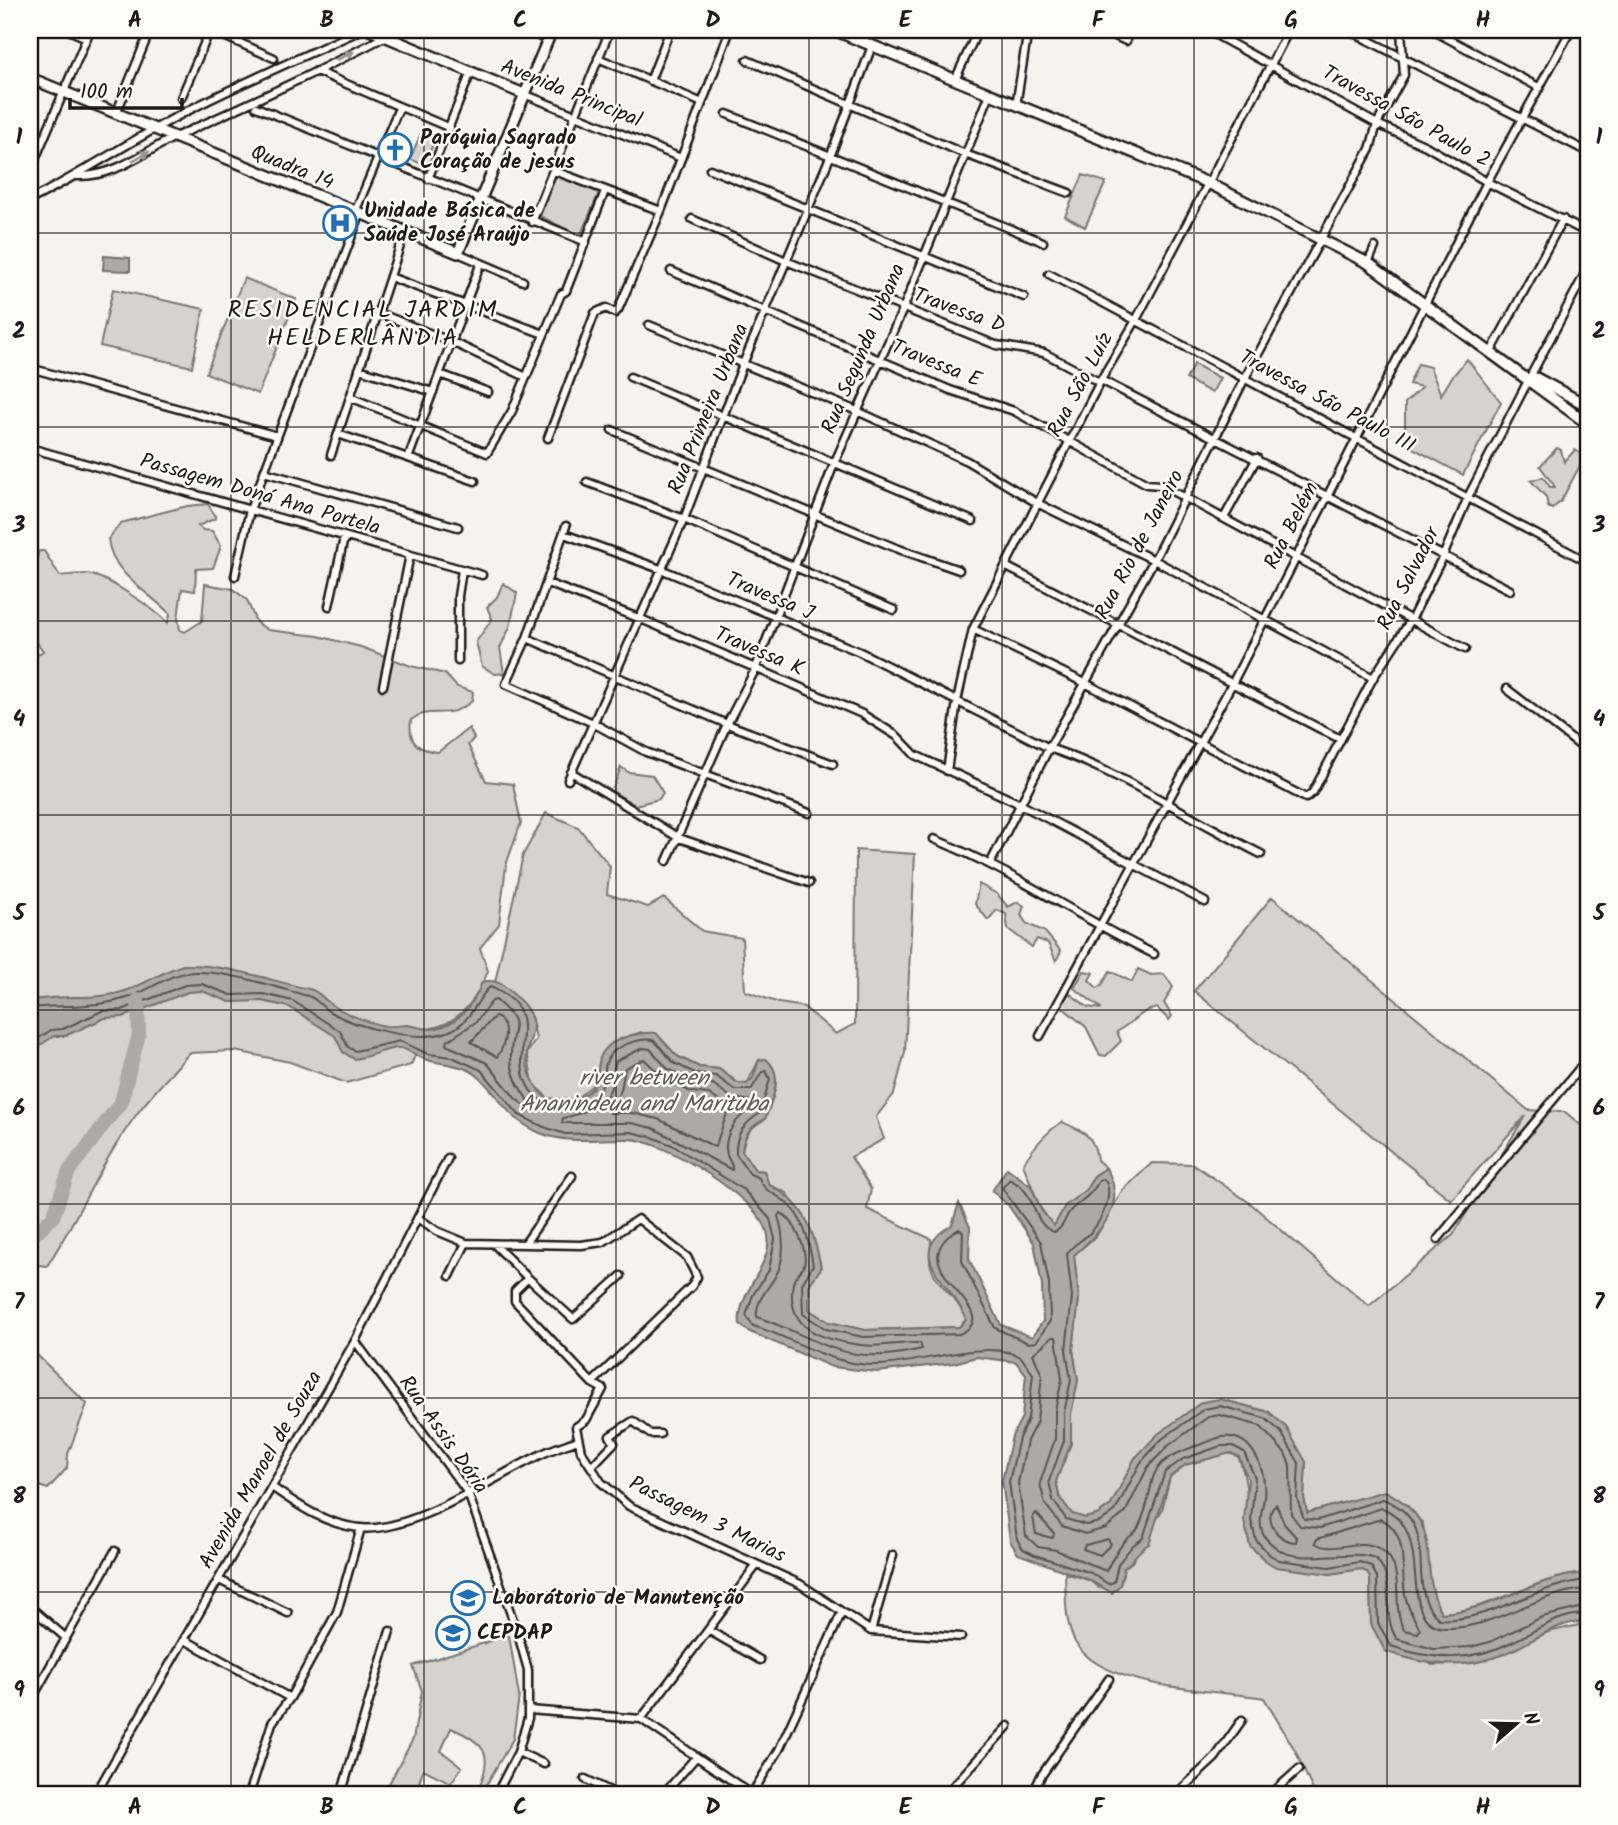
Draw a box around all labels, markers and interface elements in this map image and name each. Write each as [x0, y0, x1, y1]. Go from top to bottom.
text: A [128, 3, 142, 39]
text: B [320, 3, 334, 39]
text: C [513, 3, 527, 39]
text: D [705, 3, 721, 39]
text: E [899, 3, 913, 39]
text: F [1092, 3, 1106, 39]
text: G [1284, 3, 1298, 39]
text: H [1476, 3, 1491, 39]
one-way arrow [335, 51, 355, 62]
street label: Avenida Principal [495, 51, 647, 137]
street label: Travessa São Paulo 2 [1316, 57, 1496, 177]
scale bar [70, 66, 182, 110]
text: 100 m [80, 76, 133, 109]
text: 1 [16, 120, 23, 156]
text: 1 [1596, 120, 1603, 156]
place label: Paróquia Sagrado Coração de jesus [420, 122, 577, 179]
church icon: Paróquia Sagrado Coração de jesus [376, 131, 414, 169]
street label: Quadra 14 [245, 136, 339, 200]
one-way arrow [131, 150, 150, 162]
place label: Unidade Básica de Saúde José Araújo [364, 195, 535, 252]
hospital icon: Unidade Básica de Saúde José Araújo [321, 204, 359, 242]
street label: Rua Segunda Urbana [813, 258, 915, 440]
street label: Travessa D [908, 279, 1010, 343]
district label: RESIDENCIAL JARDIM HELDERLÂNDIA [228, 291, 498, 358]
text: 2 [12, 314, 26, 350]
text: 2 [1592, 314, 1606, 350]
street label: Rua Primeira Urbana [660, 319, 758, 499]
street label: Rua São Luíz [1039, 326, 1123, 444]
street label: Travessa E [886, 331, 987, 397]
street label: Travessa São Paulo III [1233, 342, 1421, 462]
street label: Passagem Doná Ana Portela [136, 445, 384, 545]
street label: Rua Rio de Janeiro [1086, 464, 1194, 626]
street label: Rua Belém [1256, 476, 1328, 576]
text: 3 [12, 508, 26, 544]
text: 3 [1592, 508, 1606, 544]
street label: Rua Salvador [1369, 520, 1450, 637]
street label: Travessa J [721, 564, 820, 631]
street label: Travessa K [709, 618, 810, 686]
text: 4 [13, 702, 26, 738]
text: 4 [1593, 702, 1606, 738]
text: 5 [12, 896, 27, 932]
text: 5 [1592, 896, 1607, 932]
water label: river between Ananindeua and Marituba [520, 1061, 770, 1123]
text: 6 [13, 1091, 25, 1127]
text: 6 [1593, 1091, 1605, 1127]
text: 7 [14, 1285, 26, 1321]
text: 7 [1594, 1285, 1606, 1321]
street label: Avenida Manoel de Souza [191, 1365, 331, 1575]
street label: Rua Assis Dória [390, 1369, 496, 1501]
street label: Passagem 3 Marias [623, 1468, 791, 1572]
text: 8 [12, 1479, 26, 1515]
text: 8 [1592, 1479, 1606, 1515]
school or university icon: Laborátorio de Manutenção [449, 1579, 487, 1617]
place label: Laborátorio de Manutenção [492, 1582, 745, 1615]
school or university icon: CEPDAP [434, 1614, 472, 1652]
place label: CEPDAP [477, 1617, 553, 1650]
text: 9 [13, 1673, 25, 1709]
text: 9 [1593, 1673, 1605, 1709]
north arrow [1482, 1688, 1552, 1758]
text: N [1514, 1708, 1546, 1730]
text: A [128, 1790, 142, 1825]
text: B [320, 1790, 334, 1825]
text: C [513, 1790, 527, 1825]
text: D [705, 1790, 721, 1825]
text: E [899, 1790, 913, 1825]
text: F [1092, 1790, 1106, 1825]
text: G [1284, 1790, 1298, 1825]
text: H [1476, 1790, 1491, 1825]

